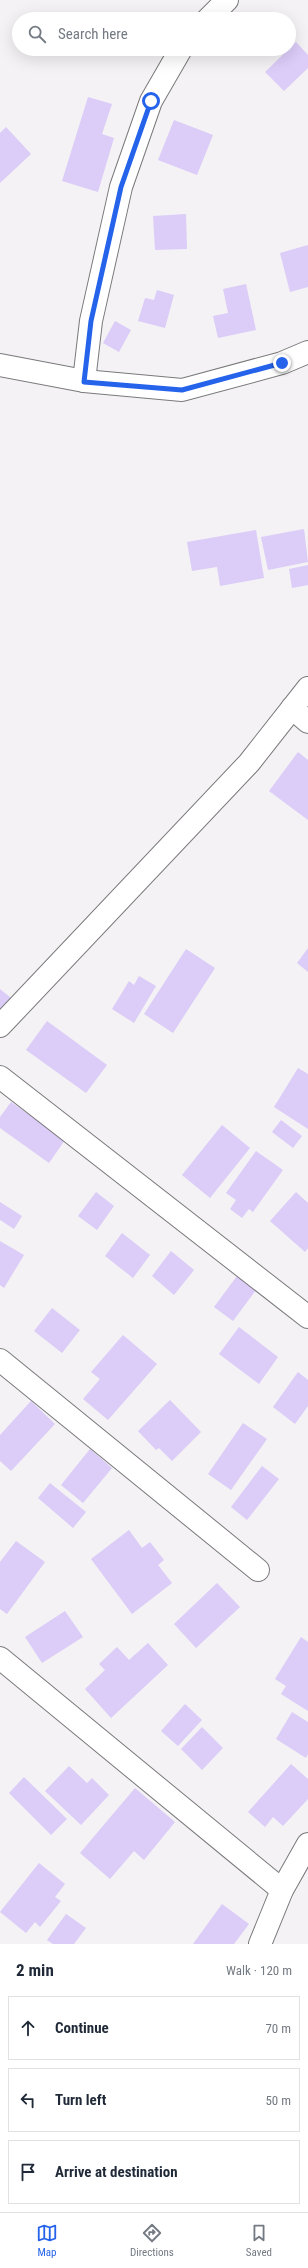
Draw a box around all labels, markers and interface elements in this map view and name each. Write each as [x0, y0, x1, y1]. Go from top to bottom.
search box [12, 12, 296, 56]
icon: search [26, 23, 48, 45]
text: Search here [58, 25, 128, 43]
route start [142, 92, 160, 110]
route end [273, 354, 291, 372]
text: 2 min [16, 1960, 54, 1980]
text: Walk · 120 m [226, 1963, 292, 1978]
icon: ahead [17, 2017, 39, 2039]
text: Continue [55, 2019, 109, 2037]
text: 70 m [265, 2021, 291, 2036]
icon: left [17, 2089, 39, 2111]
text: Turn left [55, 2091, 106, 2109]
text: 50 m [265, 2093, 291, 2108]
icon: arrive [17, 2161, 39, 2183]
text: Arrive at destination [55, 2163, 178, 2181]
tab: Map [36, 2222, 58, 2259]
tab: Directions [130, 2222, 174, 2259]
tab: Saved [246, 2222, 272, 2259]

